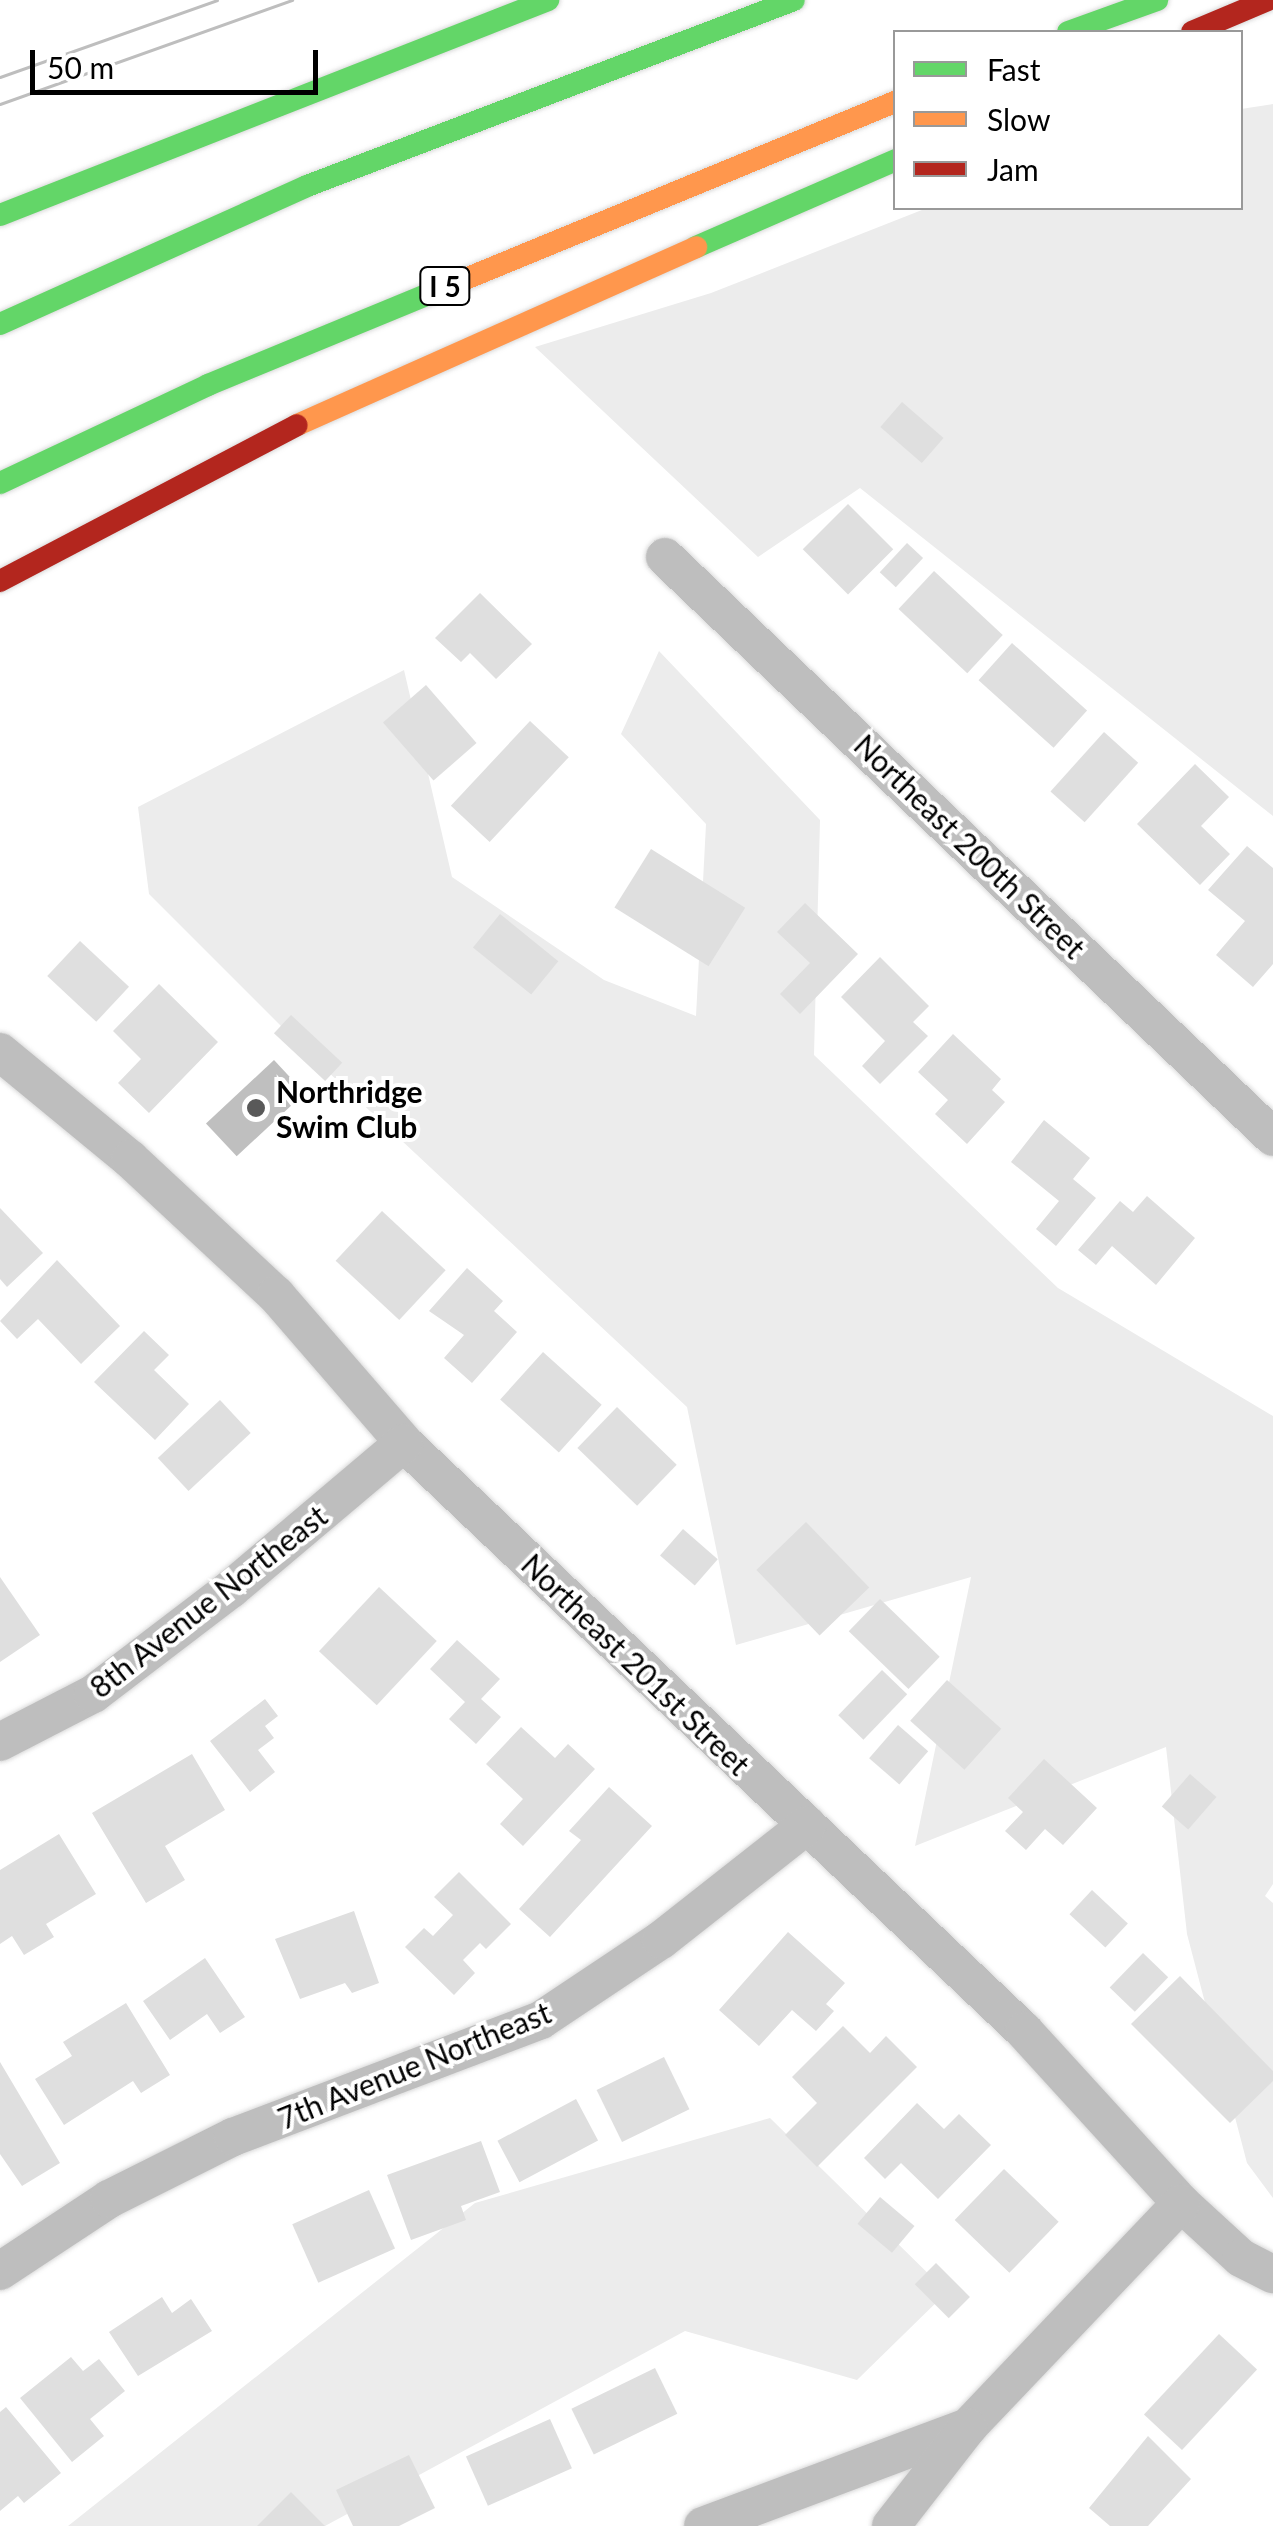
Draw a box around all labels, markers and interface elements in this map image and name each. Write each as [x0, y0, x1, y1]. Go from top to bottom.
scale bar [35, 30, 322, 92]
legend [893, 30, 1243, 210]
text: 50 m [47, 49, 114, 85]
text: Fast [987, 51, 1041, 87]
text: Slow [987, 101, 1050, 137]
text: Jam [987, 151, 1039, 187]
road number: I 5 [418, 263, 472, 309]
street label: Northeast 200th Street [847, 727, 1093, 965]
place label: Northridge Swim Club [276, 1073, 423, 1144]
marker: Northridge Swim Club [245, 1097, 267, 1119]
street label: 8th Avenue Northeast [82, 1497, 334, 1705]
street label: Northeast 201st Street [515, 1546, 757, 1782]
street label: 7th Avenue Northeast [272, 1994, 556, 2136]

